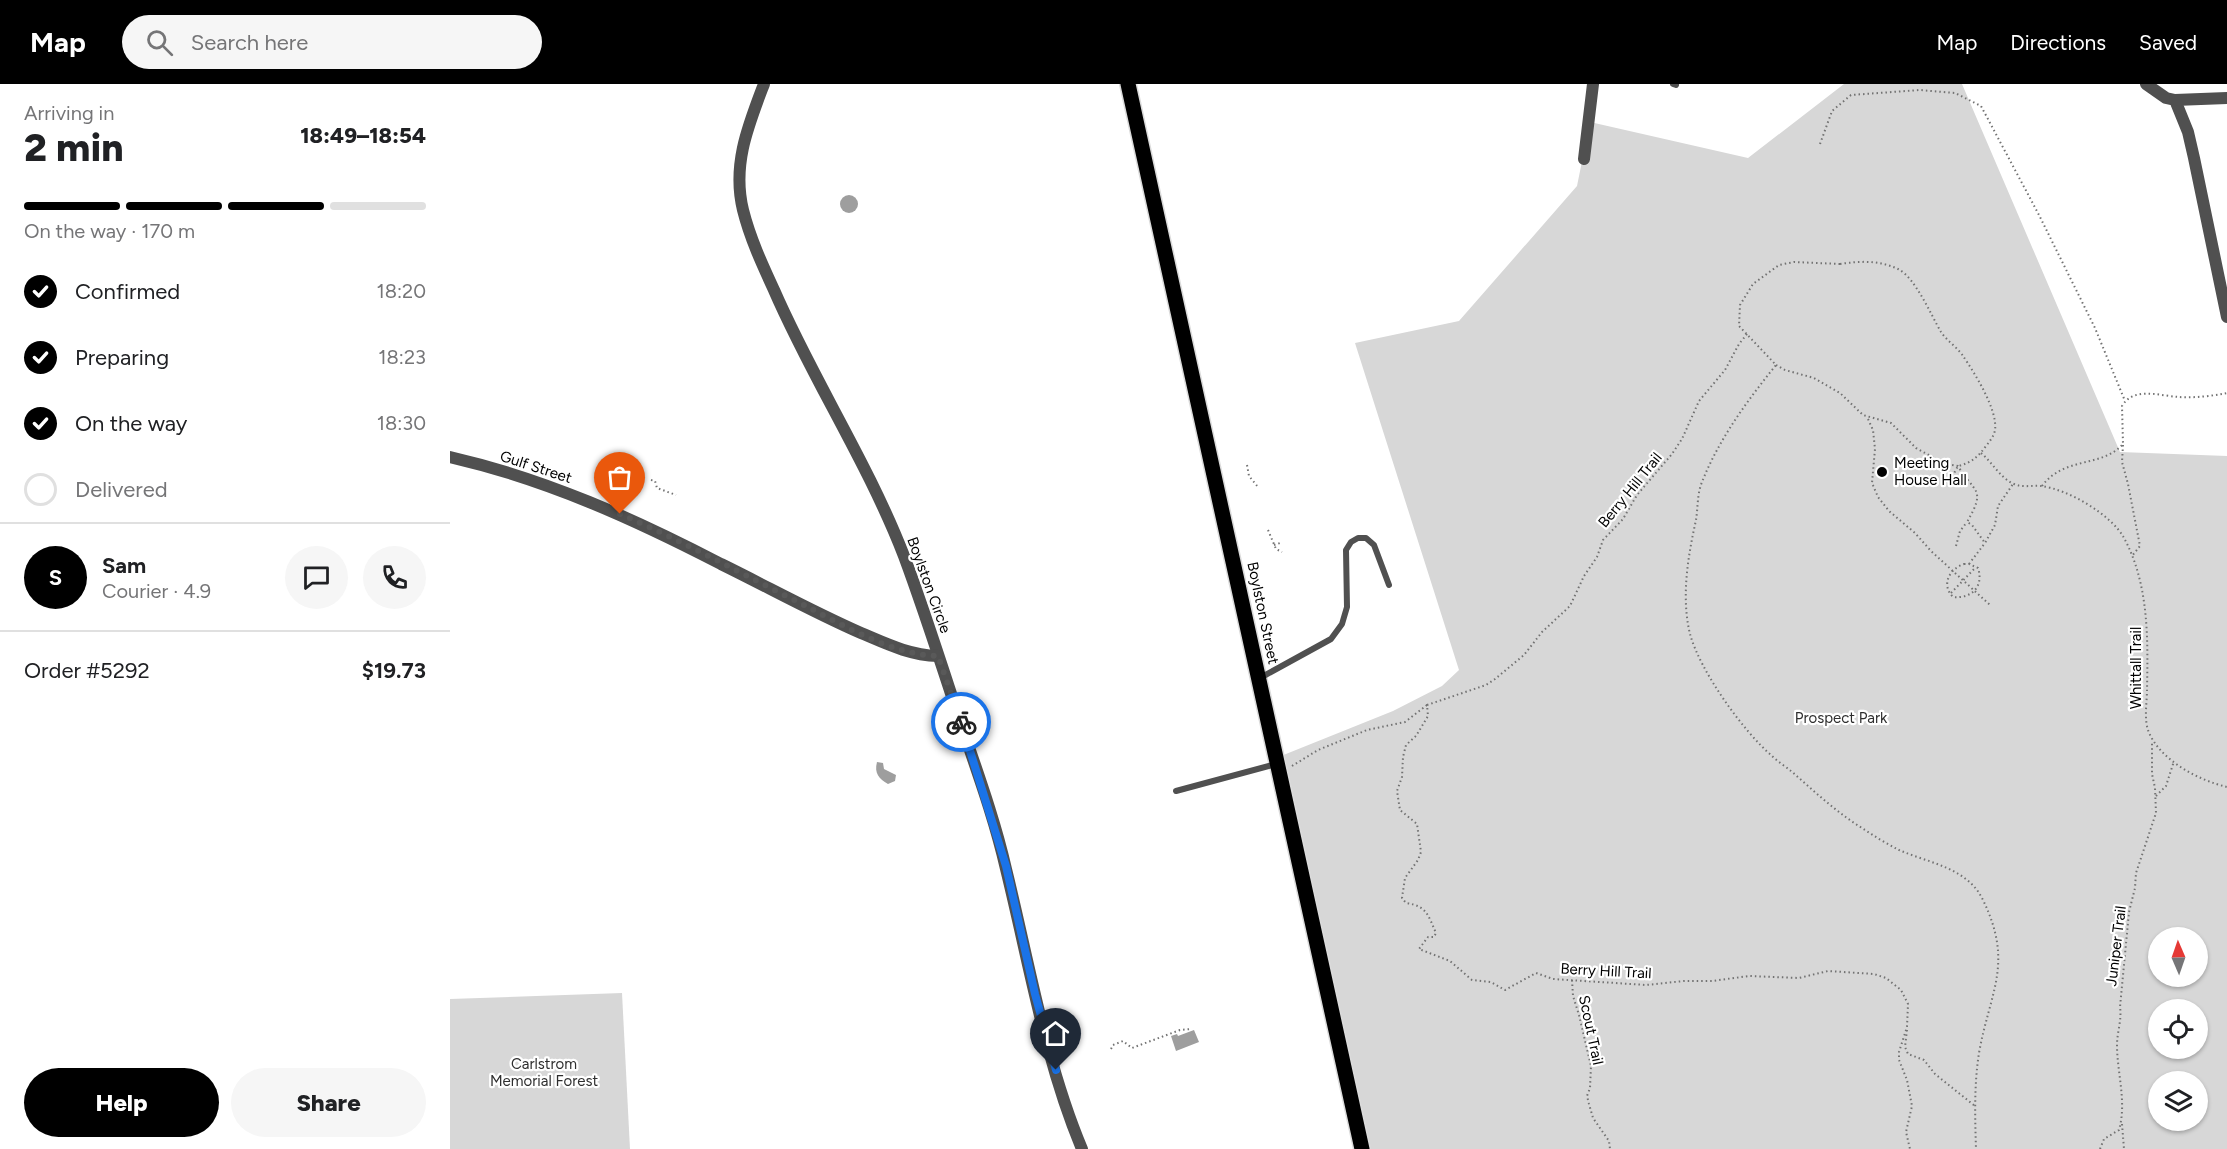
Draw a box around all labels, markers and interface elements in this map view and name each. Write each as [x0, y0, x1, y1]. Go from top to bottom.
search box [122, 15, 542, 69]
text: Map [30, 25, 86, 59]
icon: search [143, 26, 176, 59]
text: Search here [191, 29, 308, 56]
text: Map [1936, 30, 1977, 55]
text: Directions [2010, 30, 2106, 55]
text: Saved [2139, 30, 2197, 55]
text: Arriving in [24, 101, 114, 125]
text: 18:49–18:54 [300, 122, 426, 149]
text: 2 min [24, 124, 124, 171]
text: On the way · 170 m [24, 219, 195, 243]
icon: check [24, 275, 57, 308]
text: Confirmed [75, 278, 180, 305]
text: 18:20 [376, 279, 426, 303]
icon: check [24, 341, 57, 374]
text: Preparing [75, 344, 169, 371]
text: 18:23 [378, 345, 426, 369]
icon: check [24, 407, 57, 440]
text: On the way [75, 410, 187, 437]
text: 18:30 [377, 411, 426, 435]
street label: Gulf Street [498, 447, 574, 487]
street label: Berry Hill Trail [1594, 449, 1666, 531]
pin [594, 452, 645, 514]
place label: Meeting House Hall [1894, 454, 1967, 489]
icon: bag [603, 461, 636, 494]
marker: Meeting House Hall [1875, 465, 1889, 479]
text: Delivered [75, 476, 168, 503]
street label: Boylston Circle [903, 534, 955, 636]
button: chat [285, 546, 348, 609]
button: phone [363, 546, 426, 609]
text: Sam [102, 552, 146, 579]
street label: Boylston Street [1243, 560, 1283, 666]
text: S [49, 564, 62, 591]
text: Courier · 4.9 [102, 579, 211, 603]
street label: Whittall Trail [2127, 627, 2145, 709]
text: Order #5292 [24, 657, 150, 684]
text: $19.73 [362, 657, 426, 684]
courier [931, 692, 991, 752]
icon: bike [945, 706, 978, 739]
park label: Prospect Park [1795, 709, 1888, 727]
street label: Juniper Trail [2102, 905, 2130, 987]
north arrow [2148, 927, 2208, 987]
map controls [2148, 927, 2208, 1131]
street label: Berry Hill Trail [1560, 960, 1652, 982]
street label: Scout Trail [1575, 993, 1607, 1067]
button: locate [2148, 999, 2208, 1059]
pin [1030, 1008, 1081, 1070]
icon: home [1039, 1017, 1072, 1050]
park label: Carlstrom Memorial Forest [490, 1055, 598, 1090]
button: Help [24, 1068, 219, 1137]
button: Share [231, 1068, 426, 1137]
button: layers [2148, 1071, 2208, 1131]

